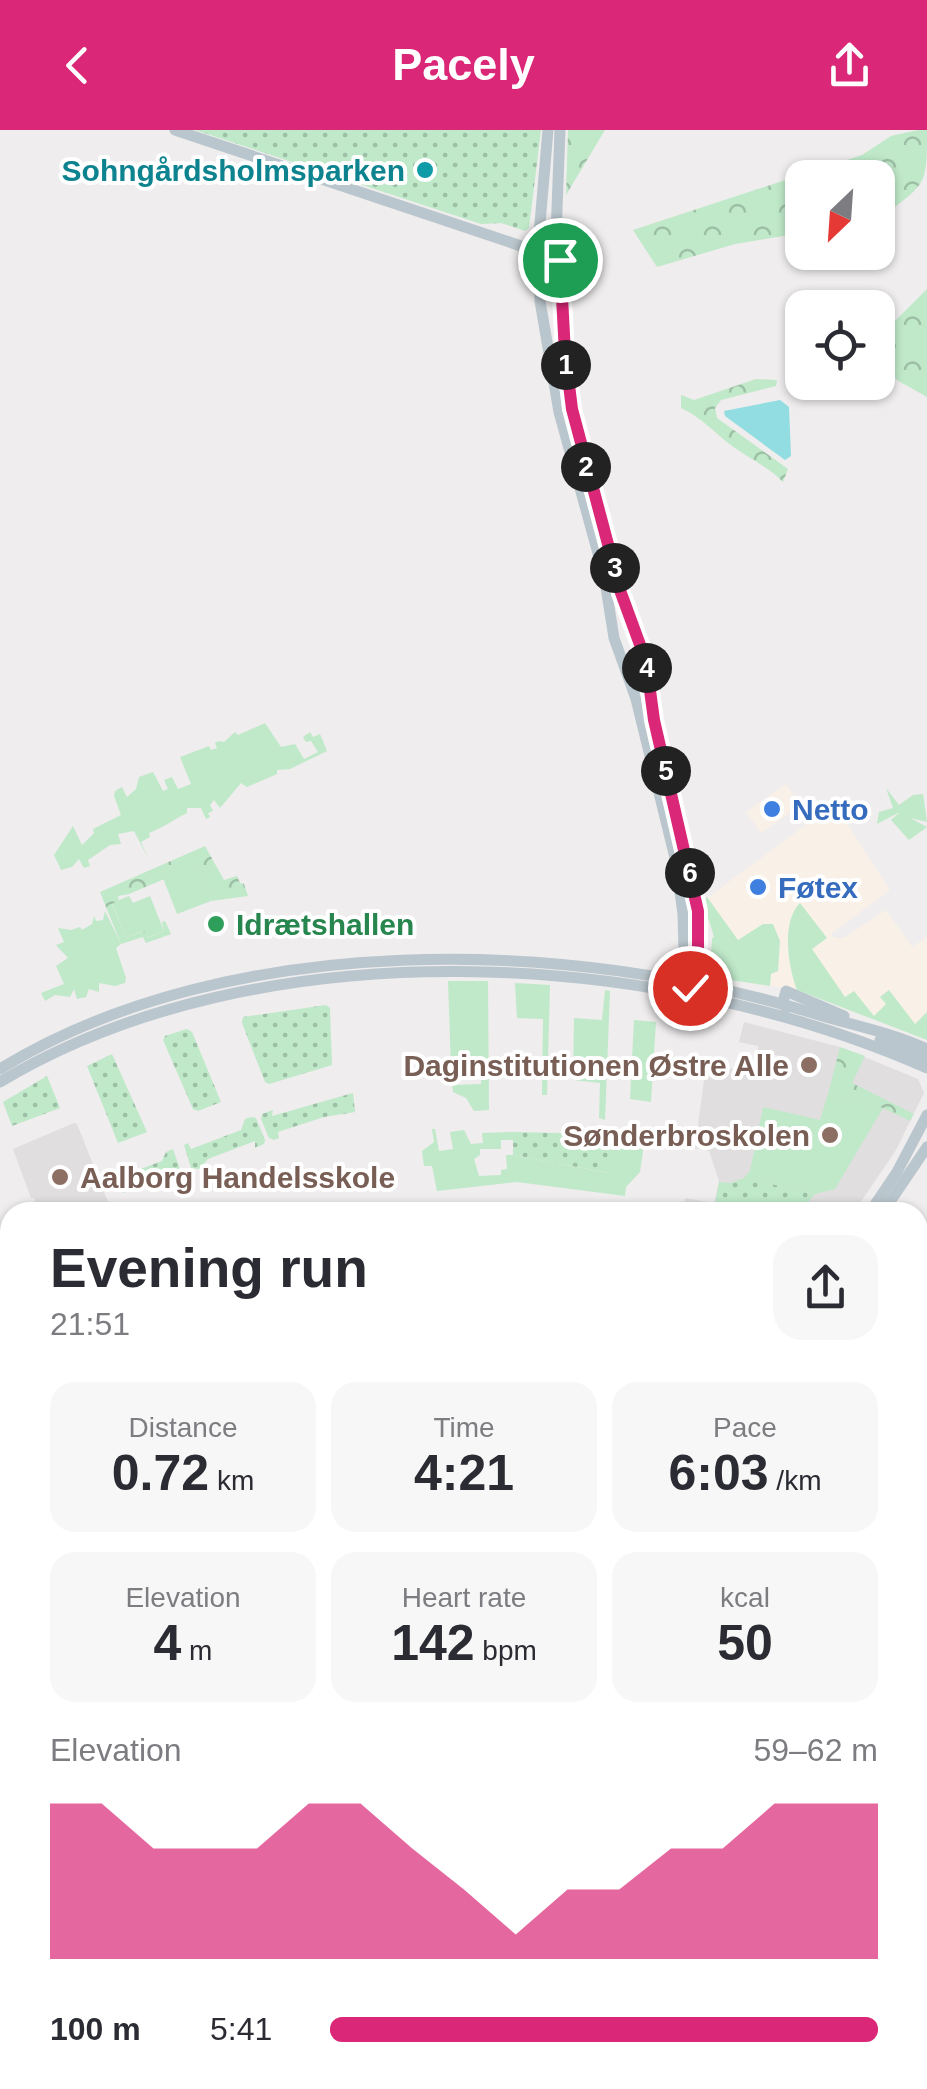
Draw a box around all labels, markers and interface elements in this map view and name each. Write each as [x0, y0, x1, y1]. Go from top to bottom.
icon: back [50, 38, 105, 93]
icon: share [822, 38, 877, 93]
text: Pacely [392, 39, 535, 90]
place label: Sohngårdsholmsparken [62, 154, 405, 187]
marker: Sohngårdsholmsparken [414, 159, 436, 181]
north arrow [785, 160, 895, 270]
map controls [785, 160, 895, 400]
pin [518, 218, 603, 303]
icon: arrive [533, 233, 588, 288]
button: locate [785, 290, 895, 400]
pin: 1 [541, 340, 591, 390]
text: 1 [558, 349, 574, 380]
pin: 2 [561, 442, 611, 492]
text: 2 [578, 451, 594, 482]
pin: 3 [590, 543, 640, 593]
text: 3 [607, 552, 623, 583]
pin: 4 [622, 643, 672, 693]
text: 4 [639, 652, 655, 683]
pin: 5 [641, 746, 691, 796]
text: 5 [658, 755, 674, 786]
place label: Netto [792, 793, 869, 826]
marker: Netto [761, 798, 783, 820]
pin: 6 [665, 848, 715, 898]
text: 6 [682, 857, 698, 888]
place label: Føtex [778, 871, 858, 904]
marker: Føtex [747, 876, 769, 898]
place label: Idrætshallen [236, 908, 414, 941]
marker: Idrætshallen [205, 913, 227, 935]
pin [648, 946, 733, 1031]
icon: check [663, 961, 718, 1016]
place label: Daginstitutionen Østre Alle [403, 1049, 789, 1082]
marker: Daginstitutionen Østre Alle [798, 1054, 820, 1076]
place label: Sønderbroskolen [563, 1119, 810, 1152]
marker: Sønderbroskolen [819, 1124, 841, 1146]
place label: Aalborg Handelsskole [80, 1161, 395, 1194]
marker: Aalborg Handelsskole [49, 1166, 71, 1188]
button: share [773, 1235, 878, 1340]
text: Evening run [50, 1237, 368, 1299]
text: 21:51 [50, 1306, 130, 1342]
text: Distance [129, 1412, 237, 1443]
text: Time [433, 1412, 495, 1443]
text: Pace [713, 1412, 777, 1443]
text: 0.72 [112, 1445, 209, 1501]
text: 4:21 [414, 1445, 514, 1501]
text: 6:03 [669, 1445, 769, 1501]
text: km [209, 1465, 254, 1496]
text: /km [769, 1465, 821, 1496]
text: Elevation [125, 1582, 241, 1613]
text: Heart rate [402, 1582, 526, 1613]
text: kcal [720, 1582, 770, 1613]
text: 4 [154, 1615, 181, 1671]
text: 142 [391, 1615, 475, 1671]
text: 50 [717, 1615, 773, 1671]
text: m [181, 1635, 212, 1666]
text: bpm [475, 1635, 537, 1666]
text: Elevation [50, 1732, 182, 1768]
text: 59–62 m [753, 1732, 878, 1768]
text: 100 m [50, 2011, 141, 2047]
text: 5:41 [210, 2011, 272, 2047]

